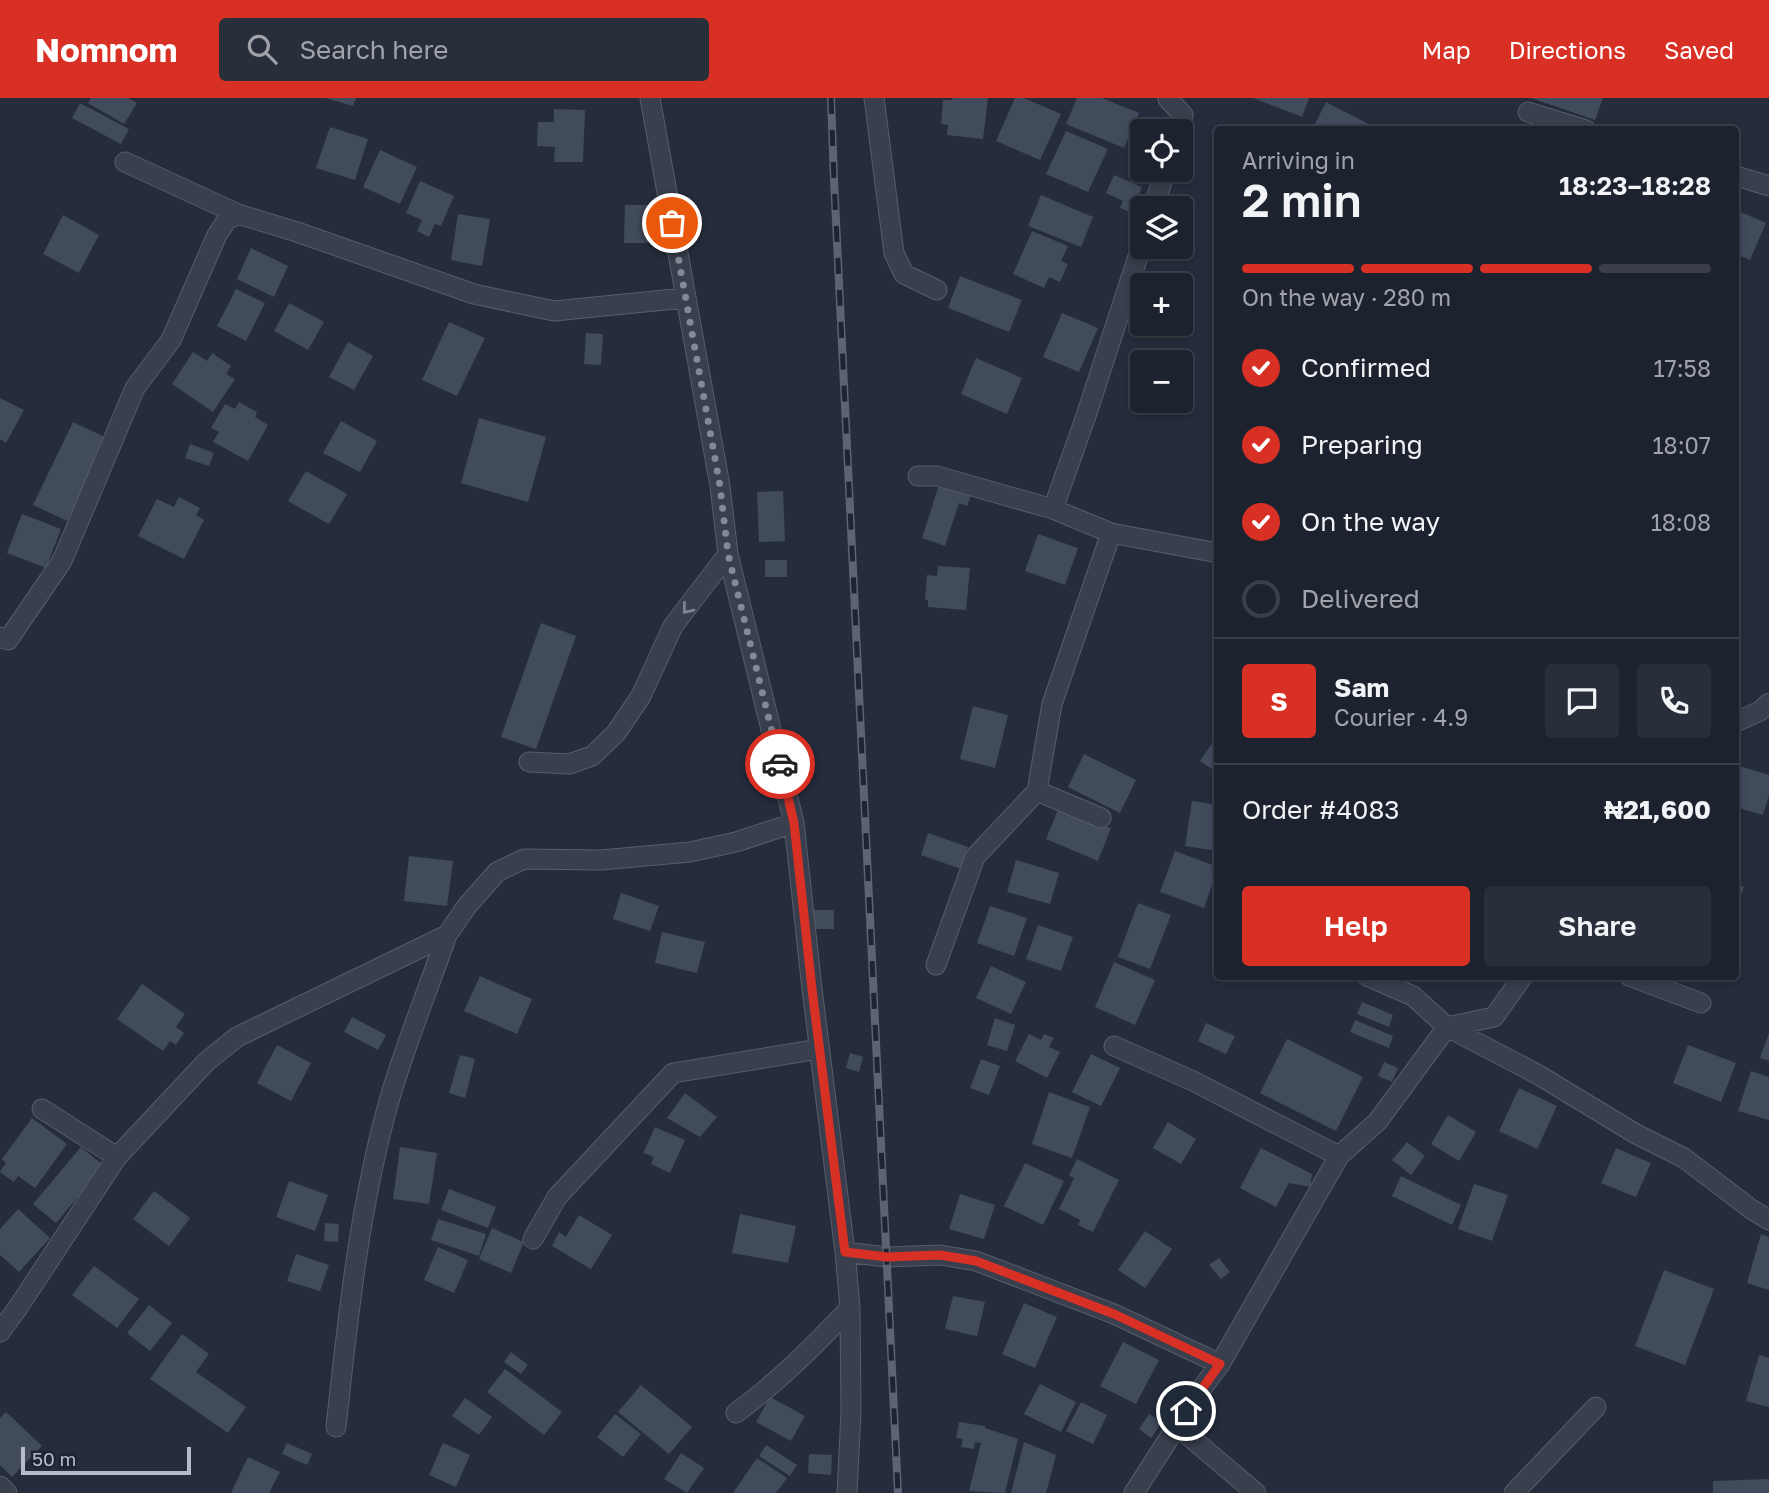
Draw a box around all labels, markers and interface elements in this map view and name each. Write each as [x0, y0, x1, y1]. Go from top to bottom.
search box [219, 18, 709, 81]
text: Nomnom [35, 30, 177, 69]
icon: search [243, 30, 281, 68]
text: Search here [299, 34, 448, 65]
text: Map [1422, 35, 1471, 64]
text: Directions [1509, 35, 1626, 64]
text: Saved [1664, 35, 1734, 64]
map controls [1130, 119, 1193, 413]
button: locate [1130, 119, 1193, 182]
text: Arriving in [1242, 146, 1355, 174]
text: 18:23–18:28 [1559, 170, 1711, 201]
text: 2 min [1242, 172, 1362, 227]
pin [642, 193, 702, 253]
button: layers [1130, 196, 1193, 259]
icon: bag [653, 204, 691, 242]
button: + [1130, 273, 1193, 336]
text: On the way · 280 m [1242, 283, 1451, 311]
icon: check [1242, 349, 1280, 387]
button: − [1130, 350, 1193, 413]
text: Confirmed [1301, 352, 1431, 383]
text: 17:58 [1653, 354, 1711, 382]
icon: check [1242, 426, 1280, 464]
text: Preparing [1301, 429, 1423, 460]
text: 18:07 [1652, 431, 1711, 459]
icon: check [1242, 503, 1280, 541]
text: On the way [1301, 506, 1440, 537]
text: 18:08 [1651, 508, 1711, 536]
text: Delivered [1301, 583, 1420, 614]
one-way arrow [683, 600, 695, 613]
button: chat [1545, 664, 1619, 738]
button: phone [1637, 664, 1711, 738]
text: Sam [1334, 672, 1389, 703]
text: S [1270, 686, 1288, 717]
text: Courier · 4.9 [1334, 703, 1468, 731]
courier [745, 729, 815, 799]
icon: car [761, 745, 799, 783]
text: Order #4083 [1242, 794, 1400, 825]
text: ₦21,600 [1604, 794, 1711, 825]
button: Help [1242, 886, 1470, 966]
button: Share [1484, 886, 1711, 966]
pin [1156, 1381, 1216, 1441]
icon: home [1167, 1392, 1205, 1430]
scale bar [21, 1444, 191, 1476]
text: 50 m [32, 1447, 76, 1470]

